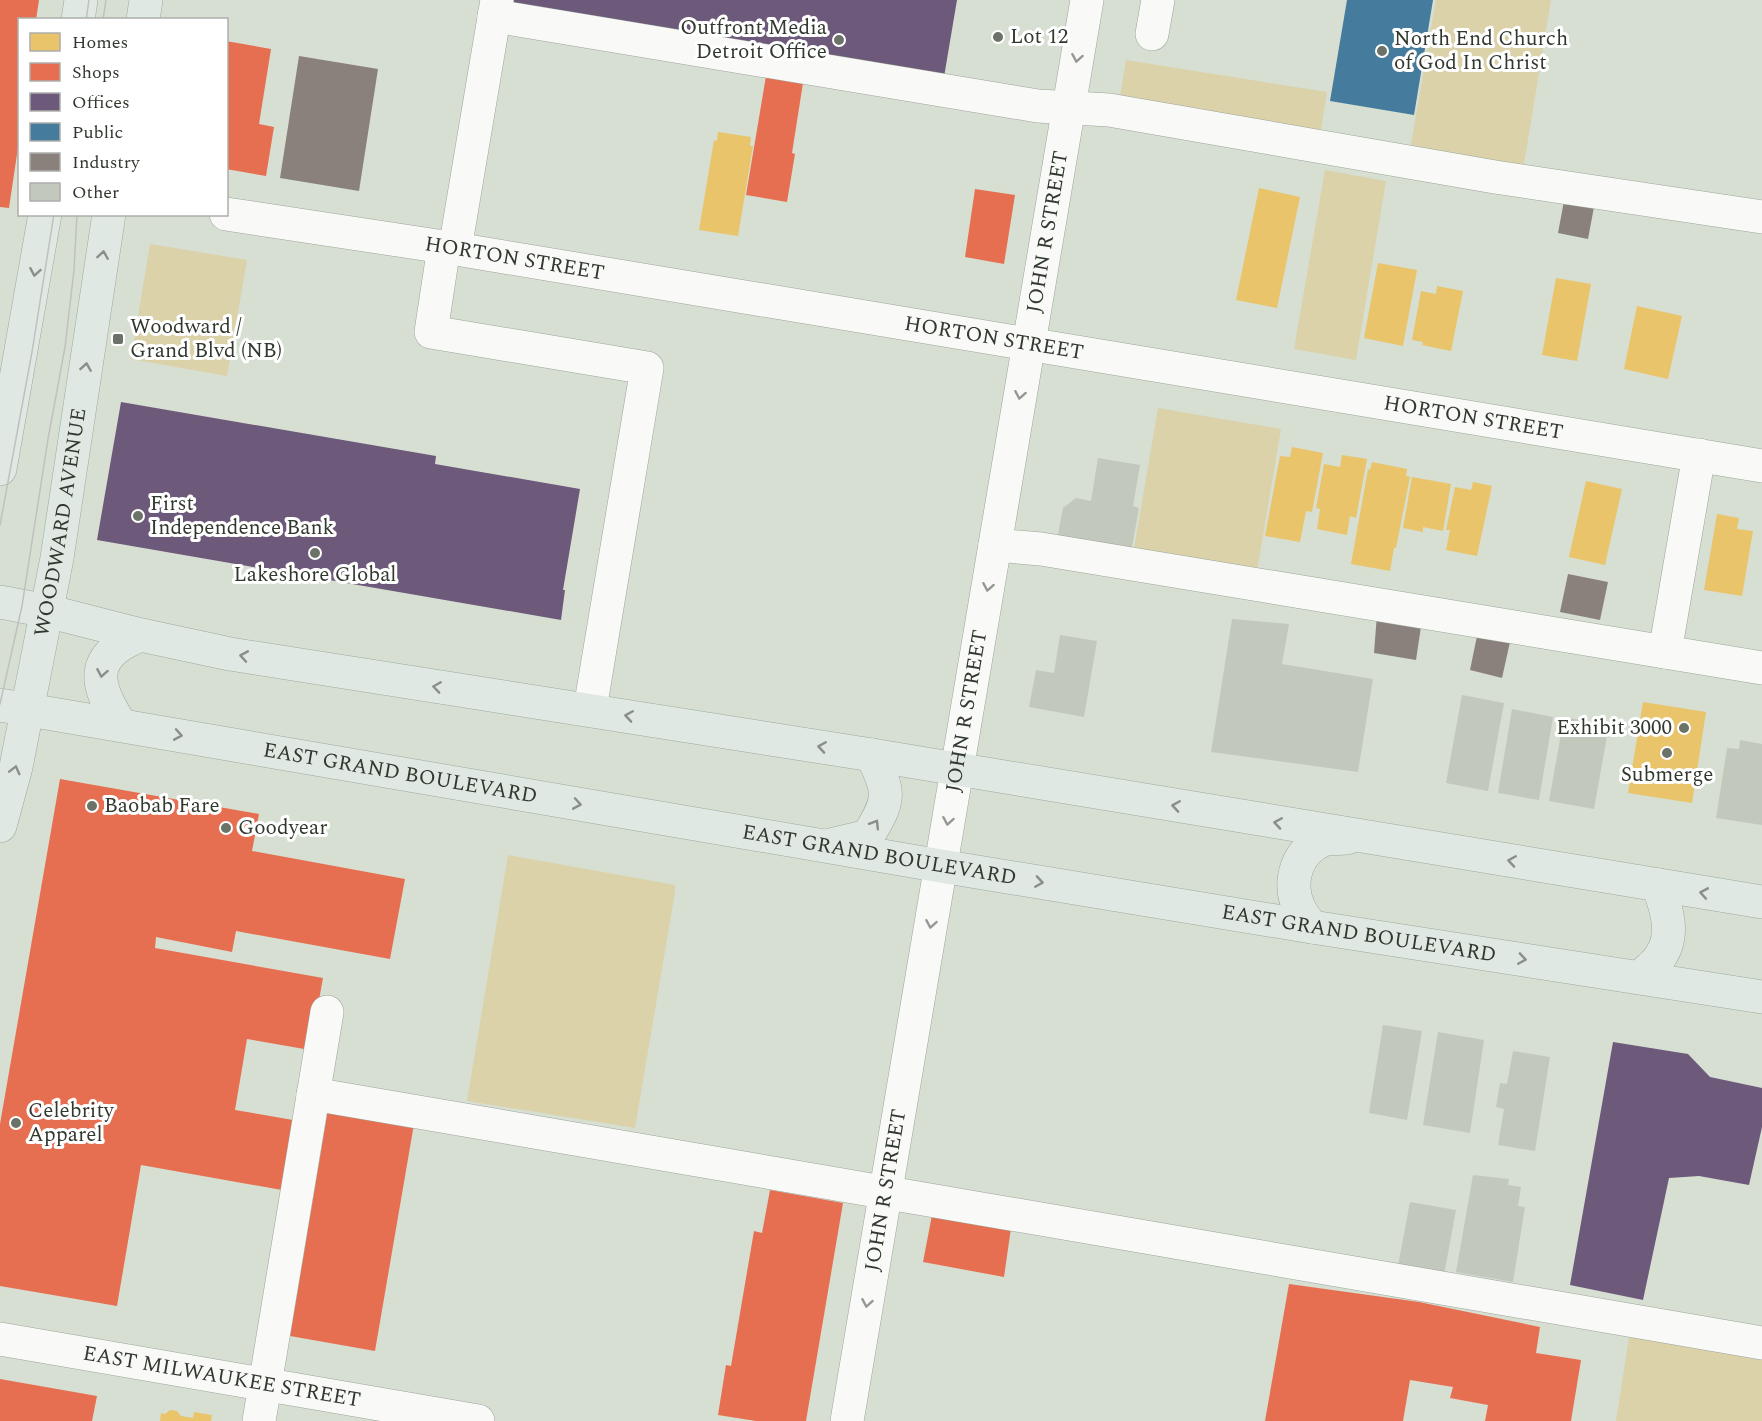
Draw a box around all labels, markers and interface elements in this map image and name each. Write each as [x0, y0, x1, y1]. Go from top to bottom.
place label: Outfront Media Detroit Office [680, 12, 828, 68]
legend [18, 18, 228, 216]
place label: Lot 12 [1010, 21, 1068, 53]
place label: North End Church of God In Christ [1394, 23, 1568, 79]
text: Homes [72, 29, 128, 56]
marker: Lot 12 [991, 30, 1005, 44]
marker: Outfront Media Detroit Office [832, 33, 846, 47]
marker: North End Church of God In Christ [1375, 44, 1389, 58]
one-way arrow [1071, 52, 1084, 62]
text: Shops [72, 59, 120, 86]
text: Offices [72, 89, 130, 116]
text: Public [72, 119, 123, 146]
street label: JOHN R STREET [1018, 148, 1077, 315]
text: Industry [72, 149, 141, 176]
text: Other [72, 179, 119, 206]
street label: HORTON STREET [423, 228, 607, 289]
one-way arrow [96, 251, 108, 260]
one-way arrow [29, 267, 41, 277]
street label: HORTON STREET [902, 308, 1086, 369]
place label: Woodward / Grand Blvd (NB) [130, 311, 282, 367]
marker: Woodward / Grand Blvd (NB) [111, 332, 125, 346]
one-way arrow [79, 362, 91, 371]
street label: HORTON STREET [1381, 387, 1566, 449]
one-way arrow [1014, 390, 1027, 400]
street label: WOODWARD AVENUE [26, 406, 95, 639]
place label: First Independence Bank [150, 488, 335, 544]
marker: First Independence Bank [131, 509, 145, 523]
marker: Lakeshore Global [308, 546, 322, 560]
place label: Lakeshore Global [233, 559, 397, 591]
one-way arrow [982, 582, 995, 592]
street label: JOHN R STREET [937, 627, 996, 795]
one-way arrow [239, 651, 249, 663]
one-way arrow [96, 668, 109, 678]
one-way arrow [432, 681, 441, 693]
one-way arrow [625, 710, 634, 722]
place label: Exhibit 3000 [1556, 712, 1672, 744]
marker: Exhibit 3000 [1677, 721, 1691, 735]
one-way arrow [174, 729, 183, 741]
street label: EAST GRAND BOULEVARD [261, 734, 540, 813]
one-way arrow [817, 741, 827, 753]
marker: Submerge [1660, 746, 1674, 760]
place label: Submerge [1621, 759, 1713, 791]
one-way arrow [8, 765, 21, 775]
place label: Baobab Fare [104, 790, 220, 822]
one-way arrow [572, 797, 582, 810]
marker: Baobab Fare [85, 799, 99, 813]
one-way arrow [1171, 801, 1181, 813]
place label: Goodyear [238, 812, 328, 844]
street label: EAST GRAND BOULEVARD [740, 816, 1019, 894]
one-way arrow [943, 816, 955, 826]
one-way arrow [1273, 817, 1283, 830]
one-way arrow [868, 819, 879, 830]
marker: Goodyear [219, 821, 233, 835]
one-way arrow [1507, 855, 1517, 868]
one-way arrow [1034, 876, 1043, 888]
one-way arrow [1700, 887, 1709, 899]
street label: EAST GRAND BOULEVARD [1219, 896, 1499, 971]
one-way arrow [925, 919, 938, 929]
one-way arrow [1517, 953, 1526, 965]
place label: Celebrity Apparel [28, 1095, 115, 1151]
street label: JOHN R STREET [857, 1107, 915, 1274]
marker: Celebrity Apparel [9, 1116, 23, 1130]
one-way arrow [861, 1297, 874, 1307]
street label: EAST MILWAUKEE STREET [80, 1337, 363, 1417]

